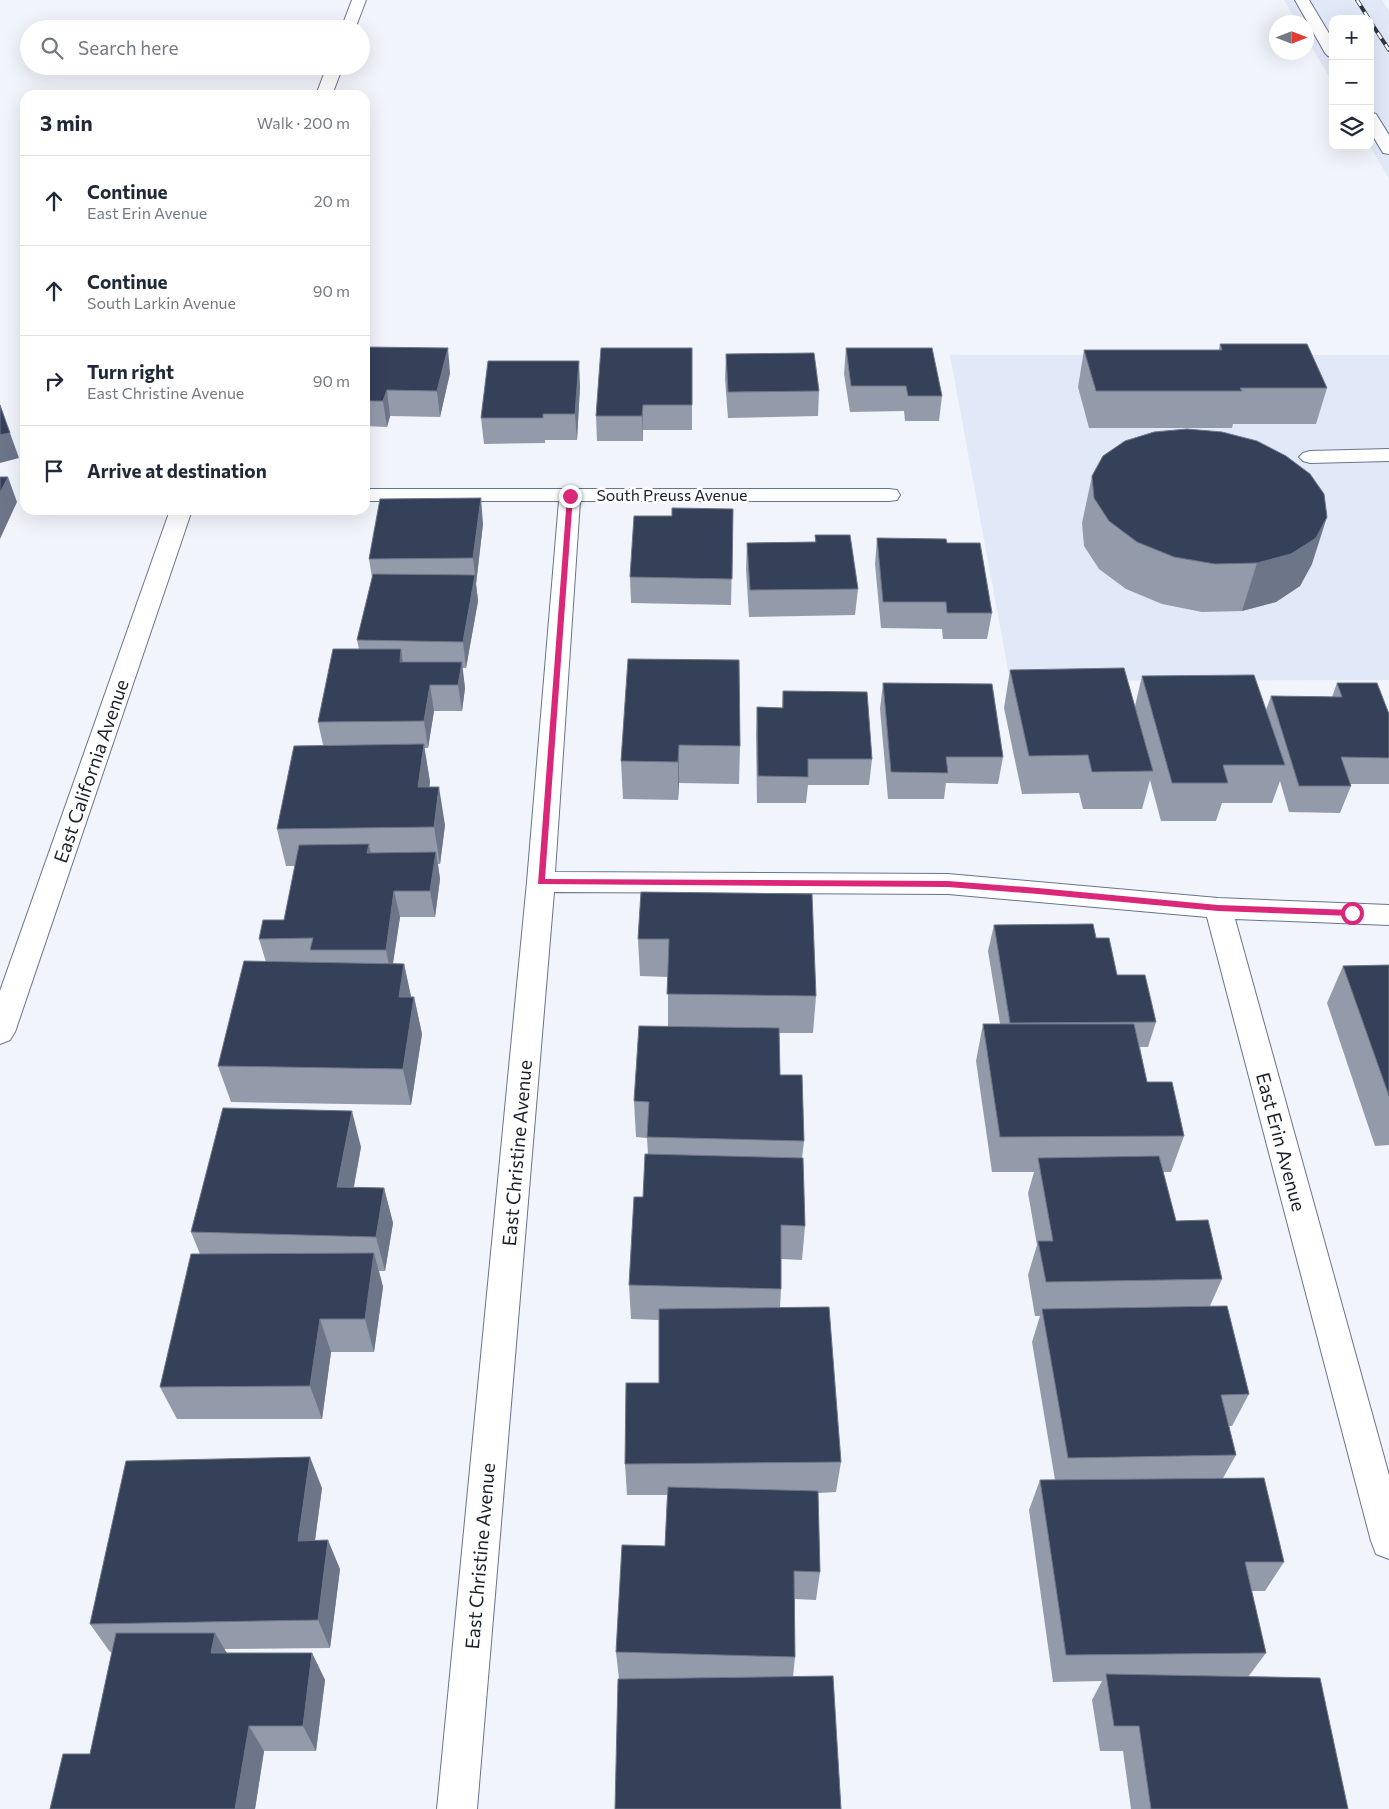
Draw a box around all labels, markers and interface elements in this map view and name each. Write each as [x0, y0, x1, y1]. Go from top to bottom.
north arrow [1269, 15, 1314, 60]
map controls [1329, 15, 1374, 150]
button: + [1329, 15, 1374, 60]
search box [20, 20, 370, 75]
icon: search [38, 34, 66, 62]
text: Search here [78, 36, 178, 59]
button: − [1329, 60, 1374, 105]
button: layers [1329, 105, 1374, 150]
text: 3 min [40, 110, 93, 135]
text: Walk · 200 m [257, 113, 350, 132]
text: Continue [87, 180, 167, 203]
icon: ahead [40, 187, 68, 215]
text: 20 m [314, 191, 350, 210]
text: East Erin Avenue [87, 203, 207, 222]
text: Continue [87, 270, 167, 293]
icon: ahead [40, 277, 68, 305]
text: 90 m [313, 281, 350, 300]
text: South Larkin Avenue [87, 293, 236, 312]
text: Turn right [87, 360, 174, 383]
icon: right [40, 367, 68, 395]
text: 90 m [313, 371, 350, 390]
text: East Christine Avenue [87, 383, 244, 402]
icon: arrive [40, 457, 68, 485]
text: Arrive at destination [87, 459, 267, 482]
route end [559, 485, 582, 508]
street label: South Preuss Avenue [596, 485, 748, 504]
street label: East California Avenue [48, 676, 133, 866]
route start [1341, 902, 1364, 925]
street label: East Christine Avenue [497, 1059, 536, 1247]
street label: East Erin Avenue [1252, 1070, 1311, 1214]
street label: East Christine Avenue [460, 1462, 499, 1650]

